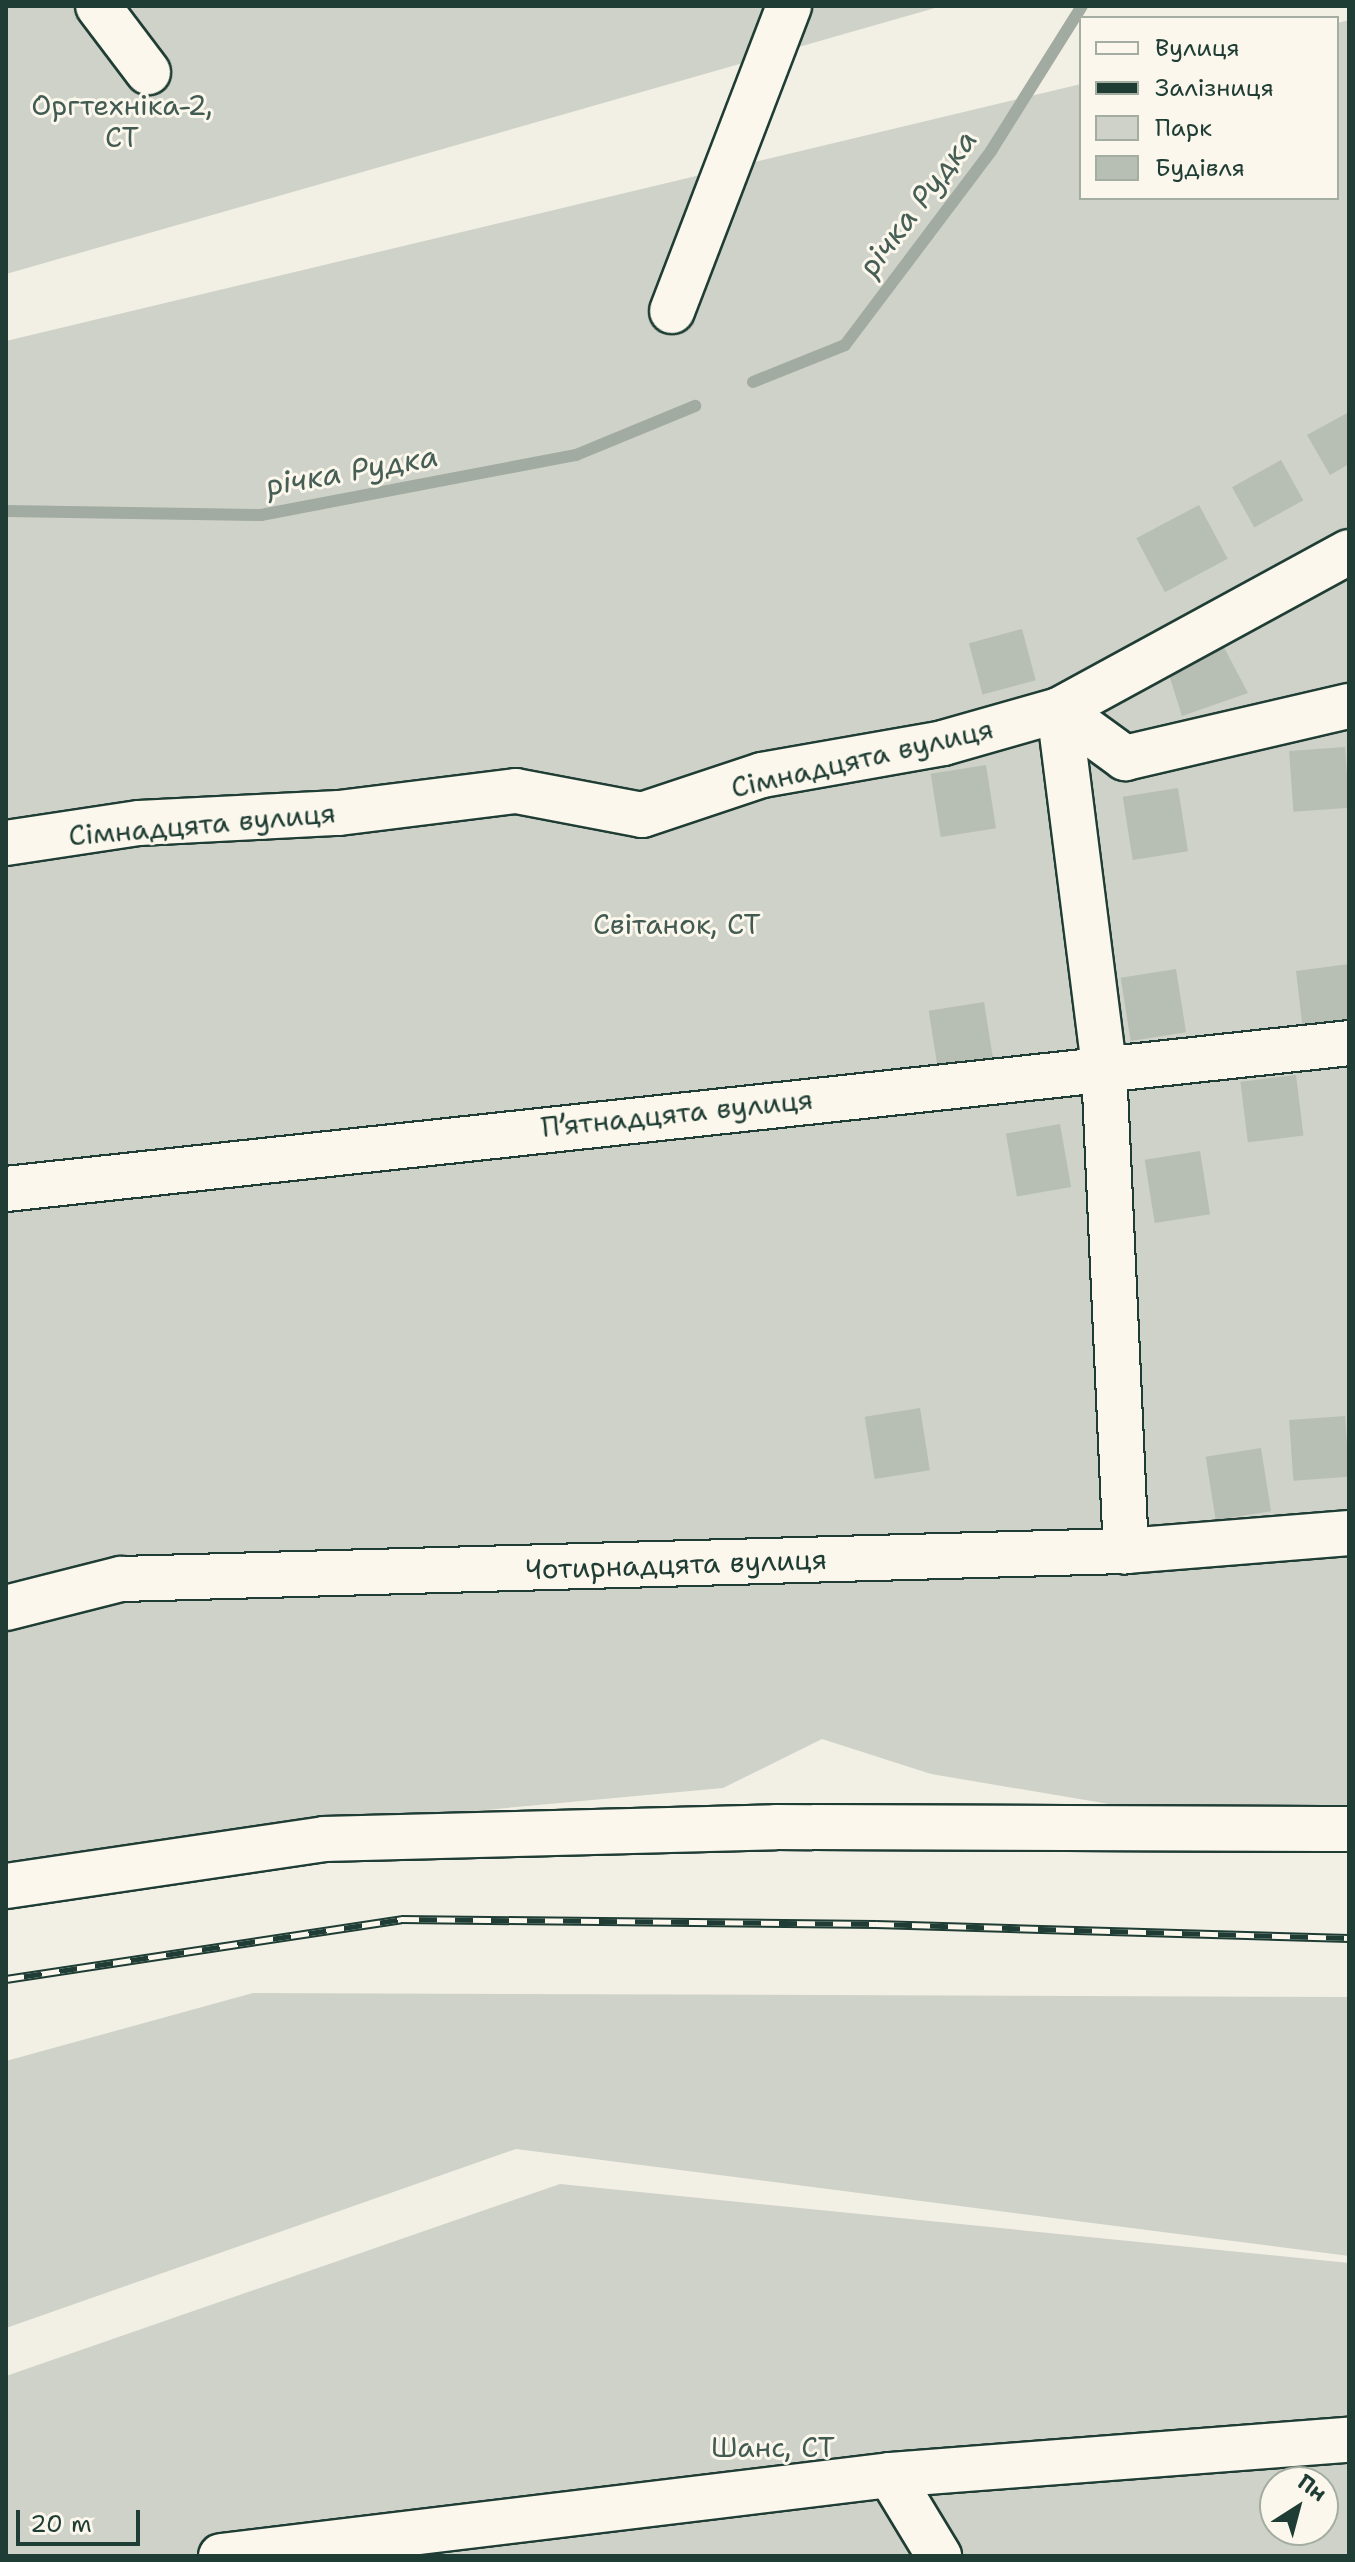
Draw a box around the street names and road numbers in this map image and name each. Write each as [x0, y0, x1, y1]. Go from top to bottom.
street label: Сімнадцята вулиця [728, 711, 996, 805]
street label: Сімнадцята вулиця [67, 796, 337, 852]
street label: П’ятнадцята вулиця [539, 1082, 815, 1144]
street label: Чотирнадцята вулиця [524, 1542, 828, 1586]

